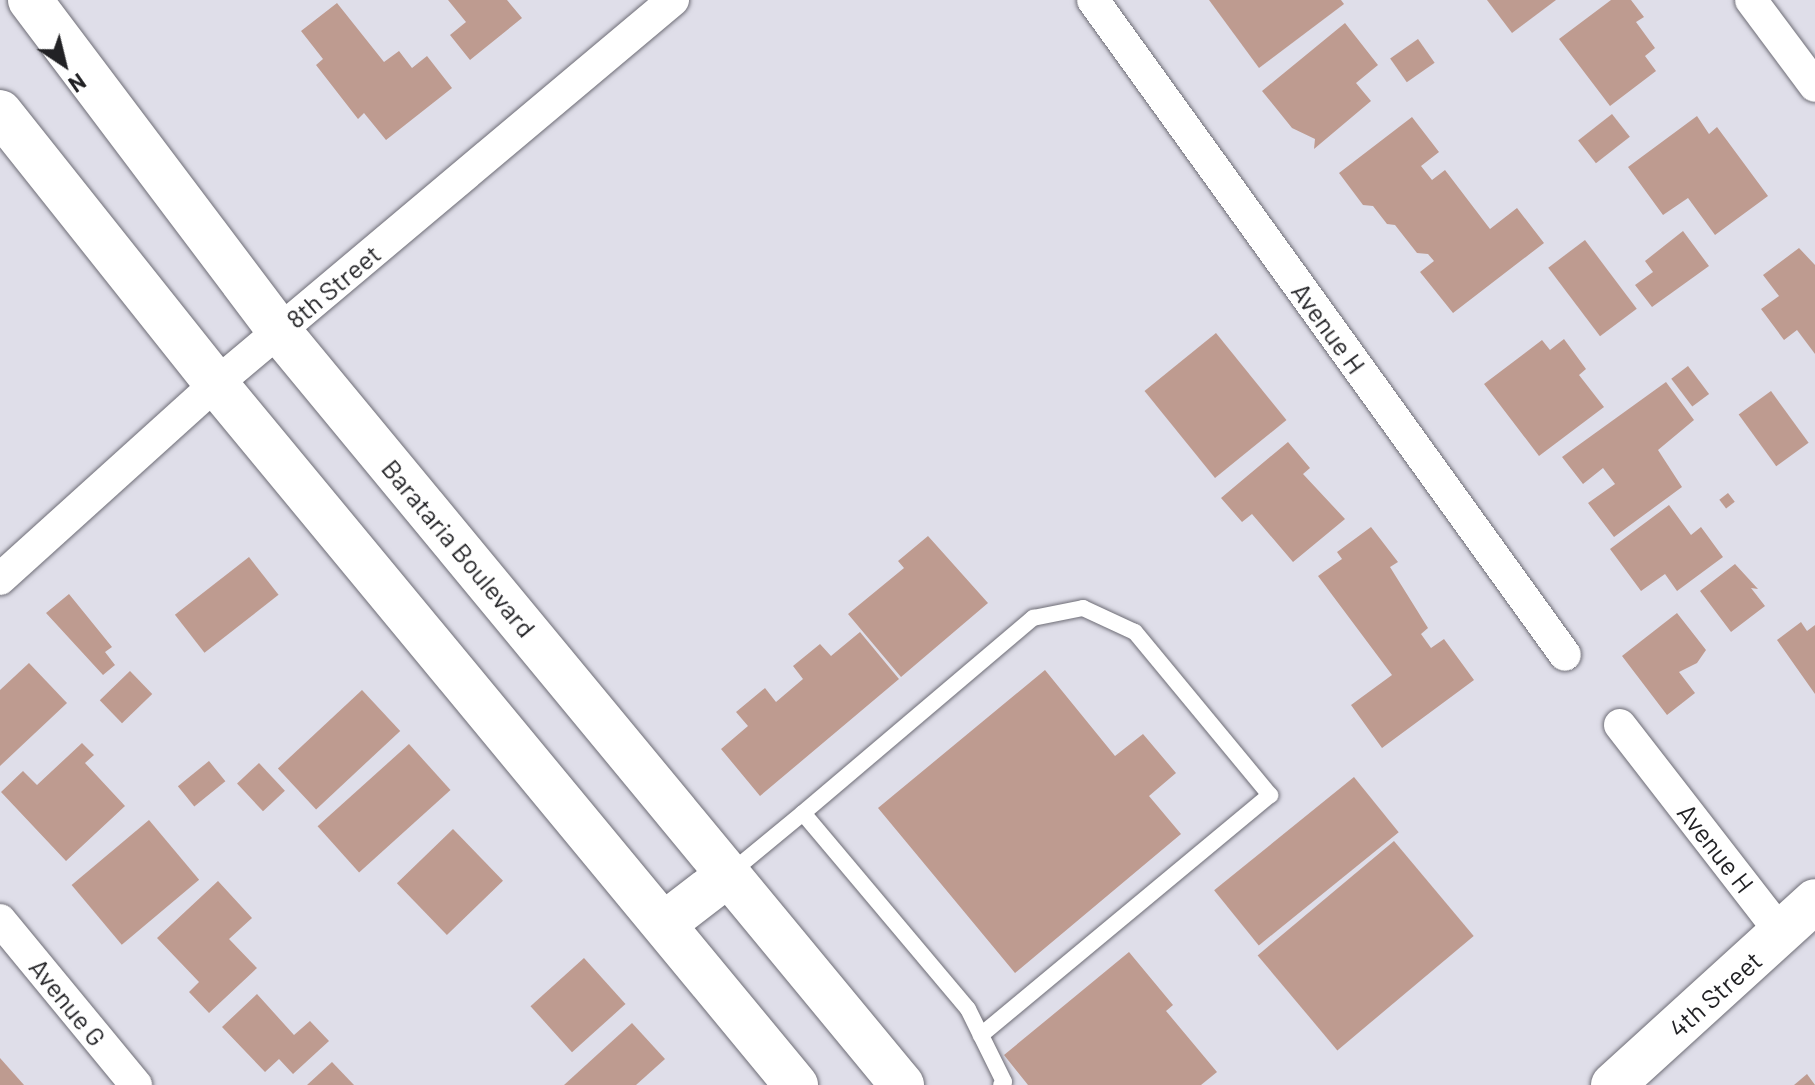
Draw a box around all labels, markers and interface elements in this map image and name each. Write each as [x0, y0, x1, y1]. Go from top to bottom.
north arrow [24, 24, 104, 104]
text: N [64, 69, 91, 99]
street label: 8th Street [280, 238, 386, 334]
street label: Avenue H [1286, 276, 1372, 380]
street label: Barataria Boulevard [376, 453, 542, 643]
street label: Avenue H [1671, 797, 1761, 899]
street label: 4th Street [1662, 944, 1768, 1044]
street label: Avenue G [23, 952, 113, 1052]

